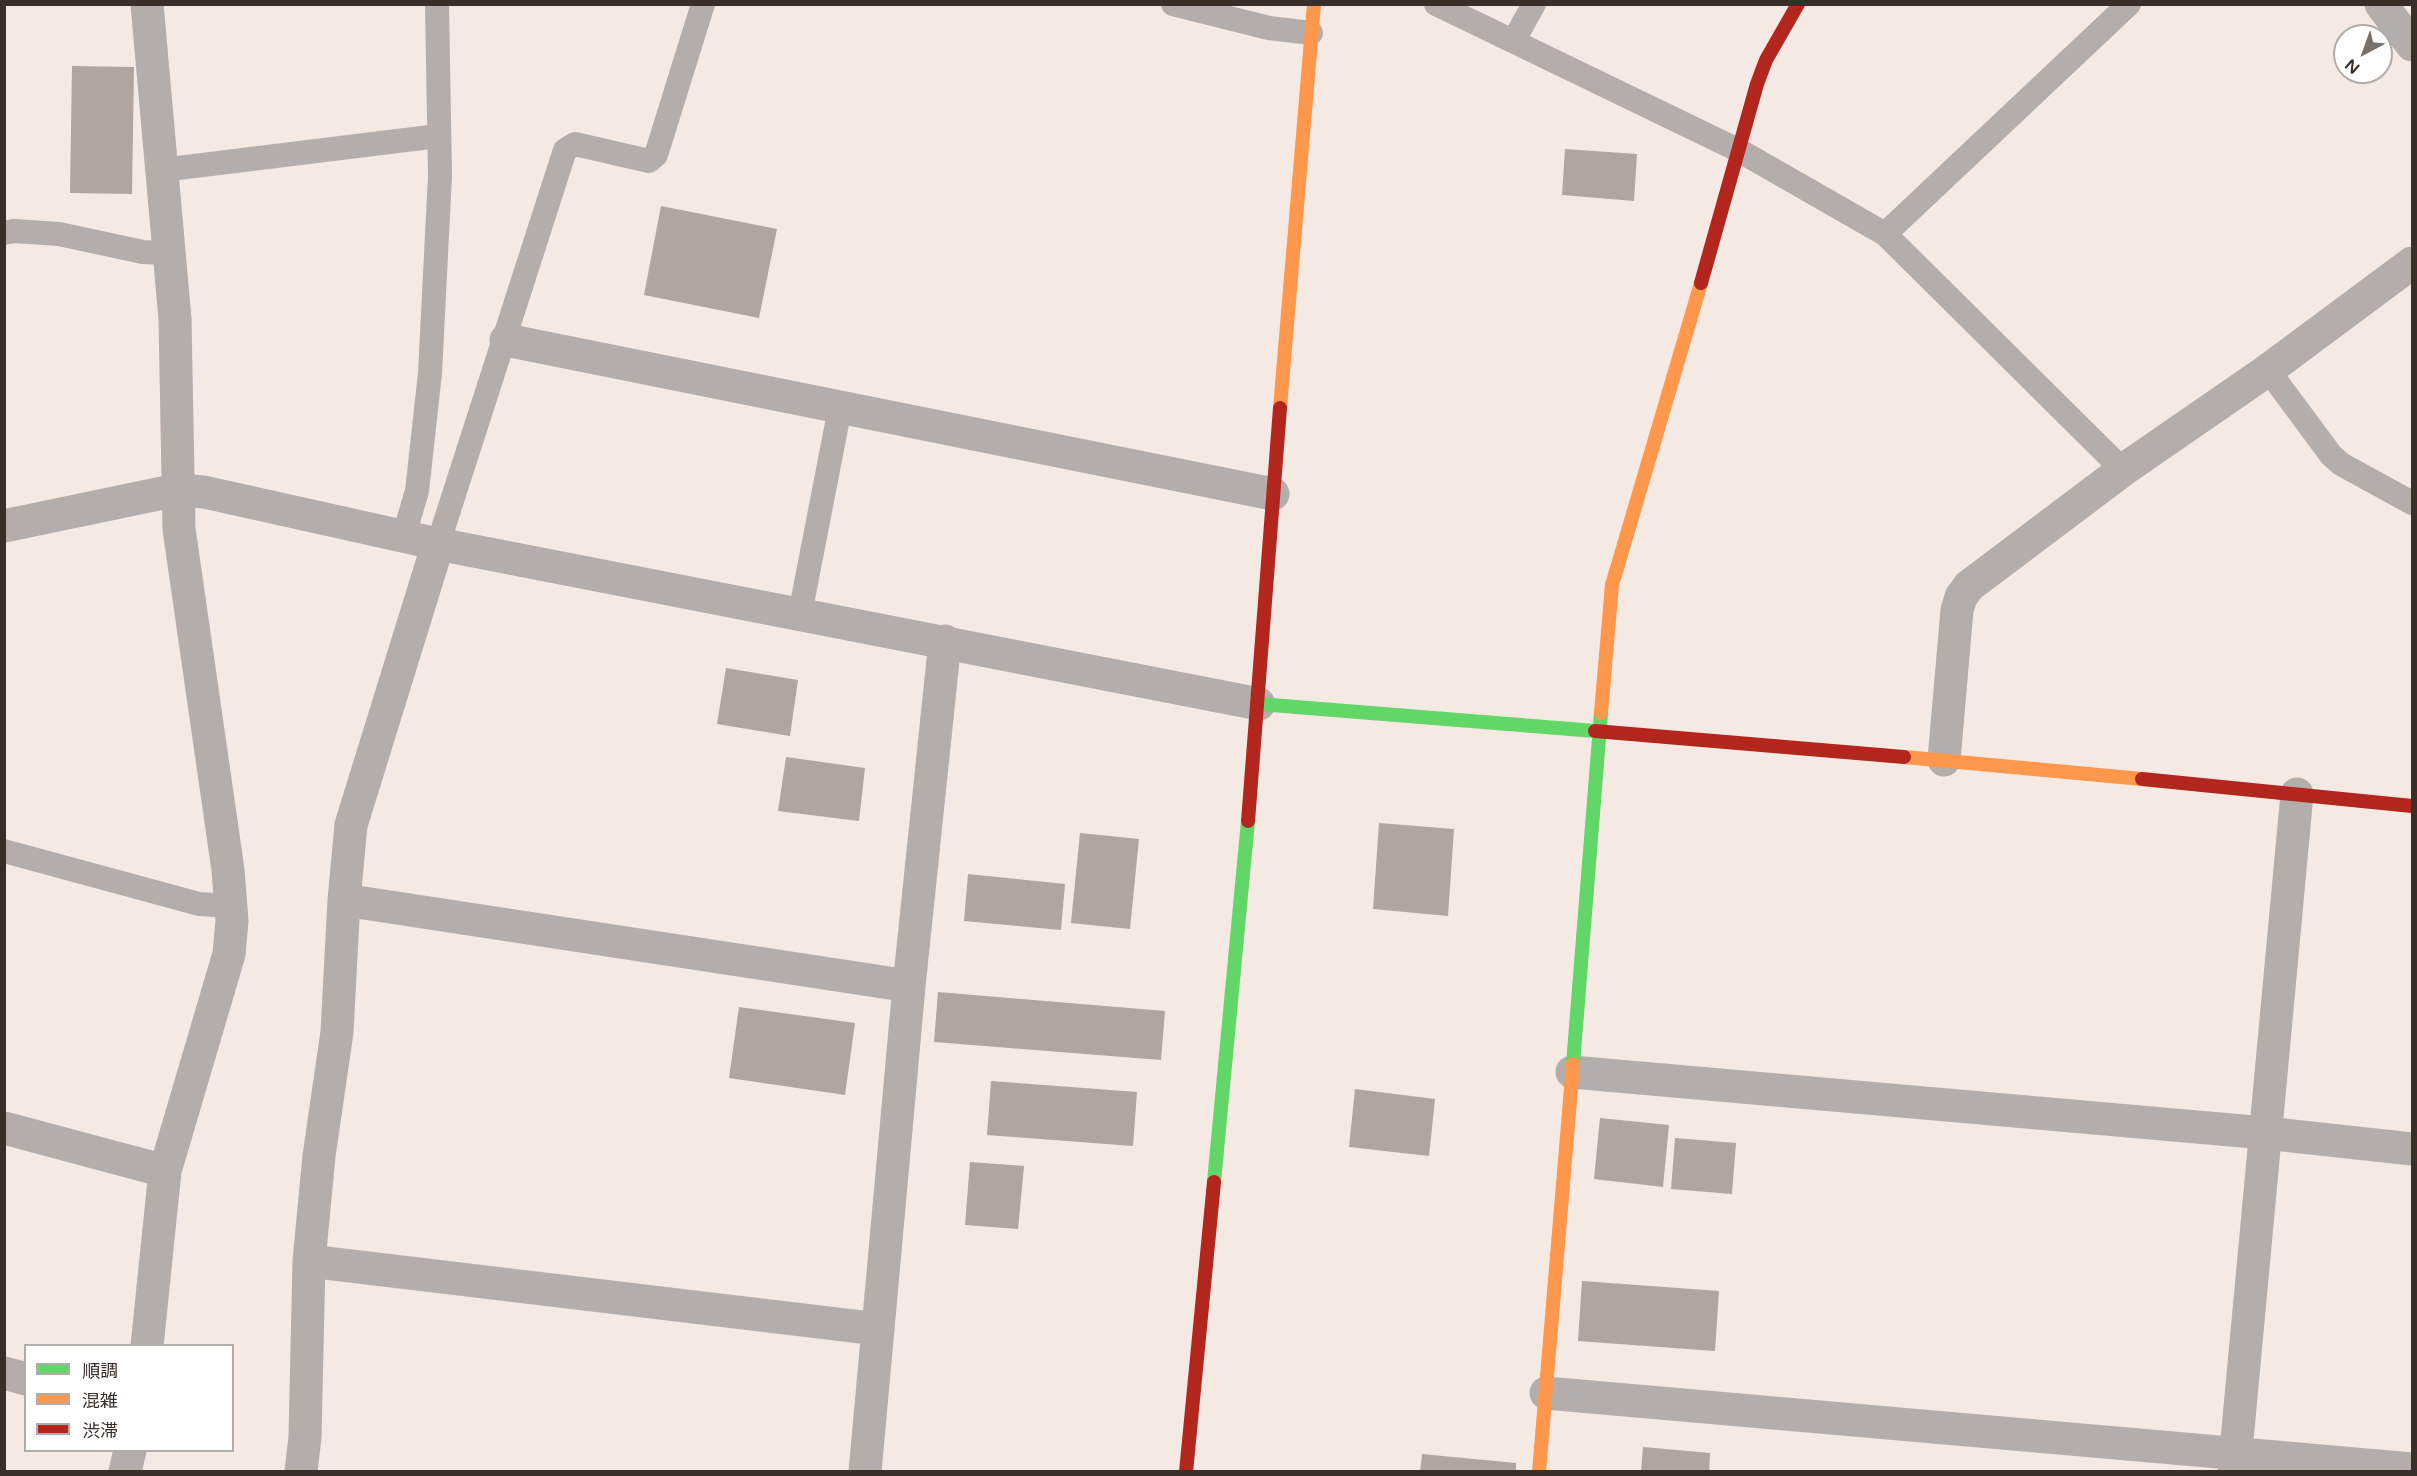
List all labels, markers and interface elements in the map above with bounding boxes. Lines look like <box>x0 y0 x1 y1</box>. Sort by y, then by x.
north arrow <box>2333 24 2393 84</box>
text: N <box>2341 54 2364 78</box>
legend <box>24 1344 234 1452</box>
text: 順調 <box>82 1360 118 1382</box>
text: 混雑 <box>82 1390 118 1412</box>
text: 渋滞 <box>82 1420 118 1442</box>

